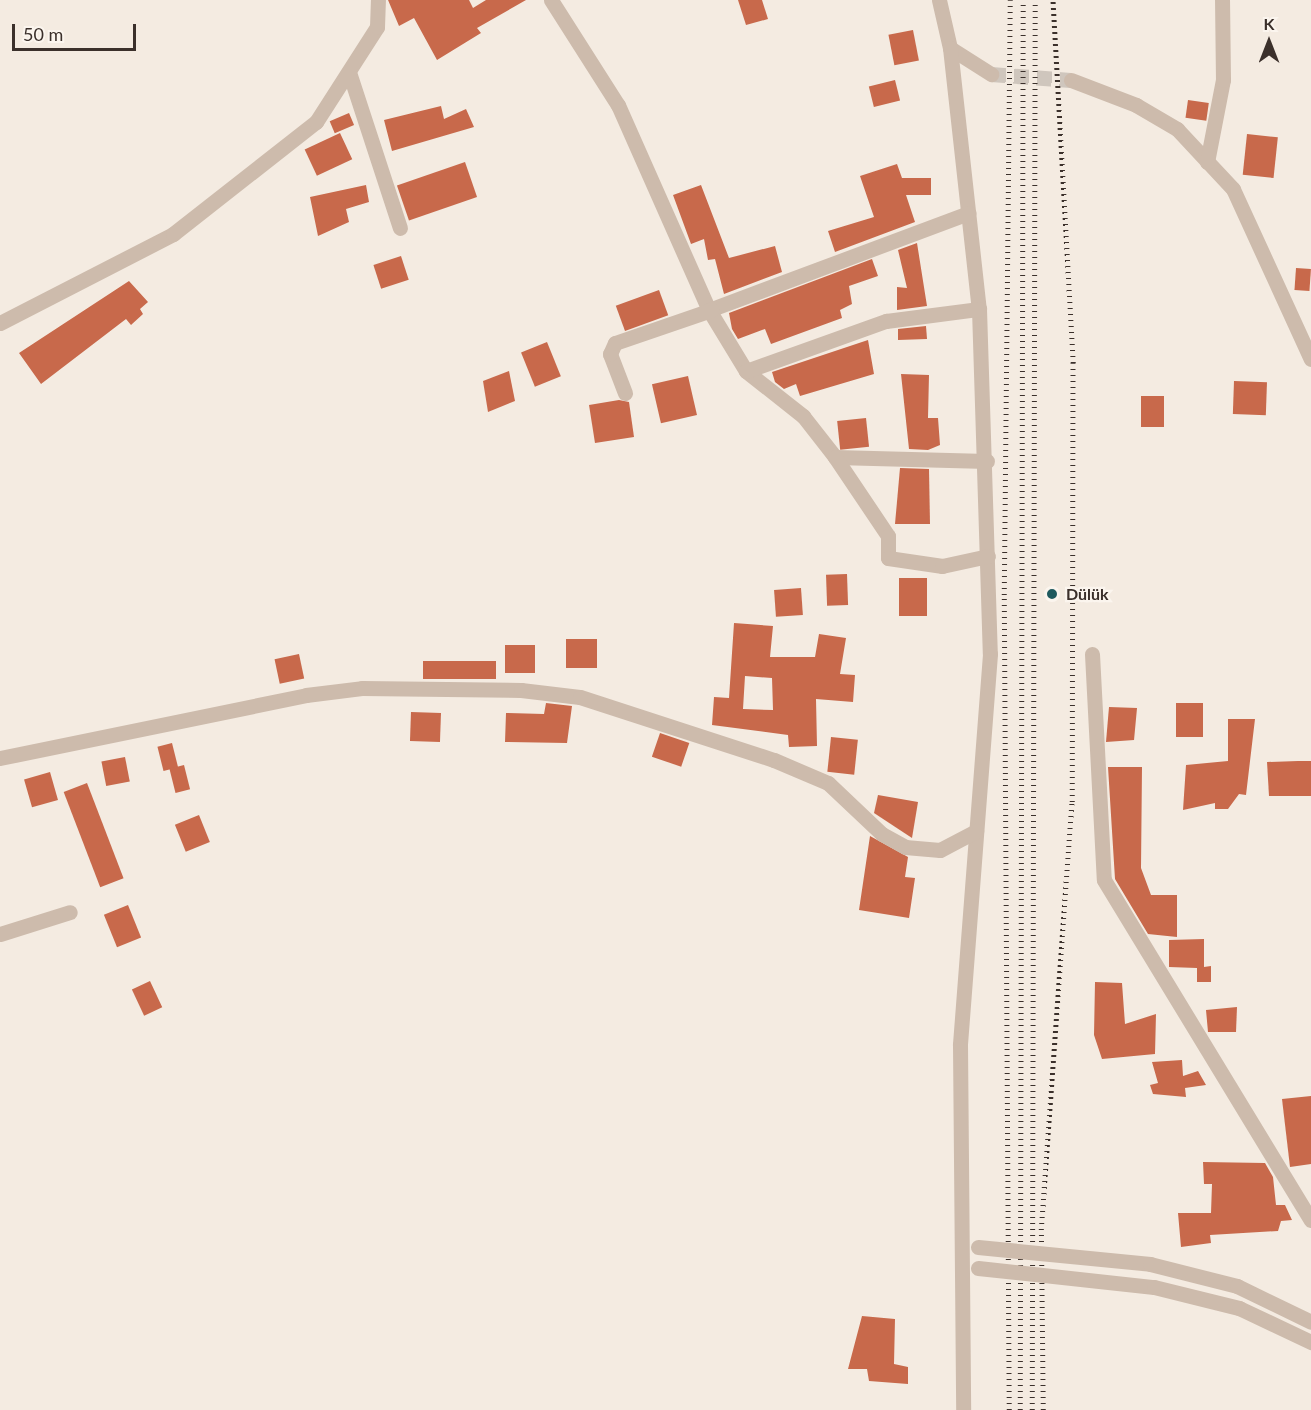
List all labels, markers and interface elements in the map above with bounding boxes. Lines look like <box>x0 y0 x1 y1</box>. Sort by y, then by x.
scale bar <box>15 12 140 50</box>
north arrow <box>1239 12 1299 72</box>
text: K <box>1264 14 1274 33</box>
text: 50 m <box>23 23 63 45</box>
place label: Dülük <box>1066 584 1109 604</box>
marker: Dülük <box>1043 585 1061 603</box>

